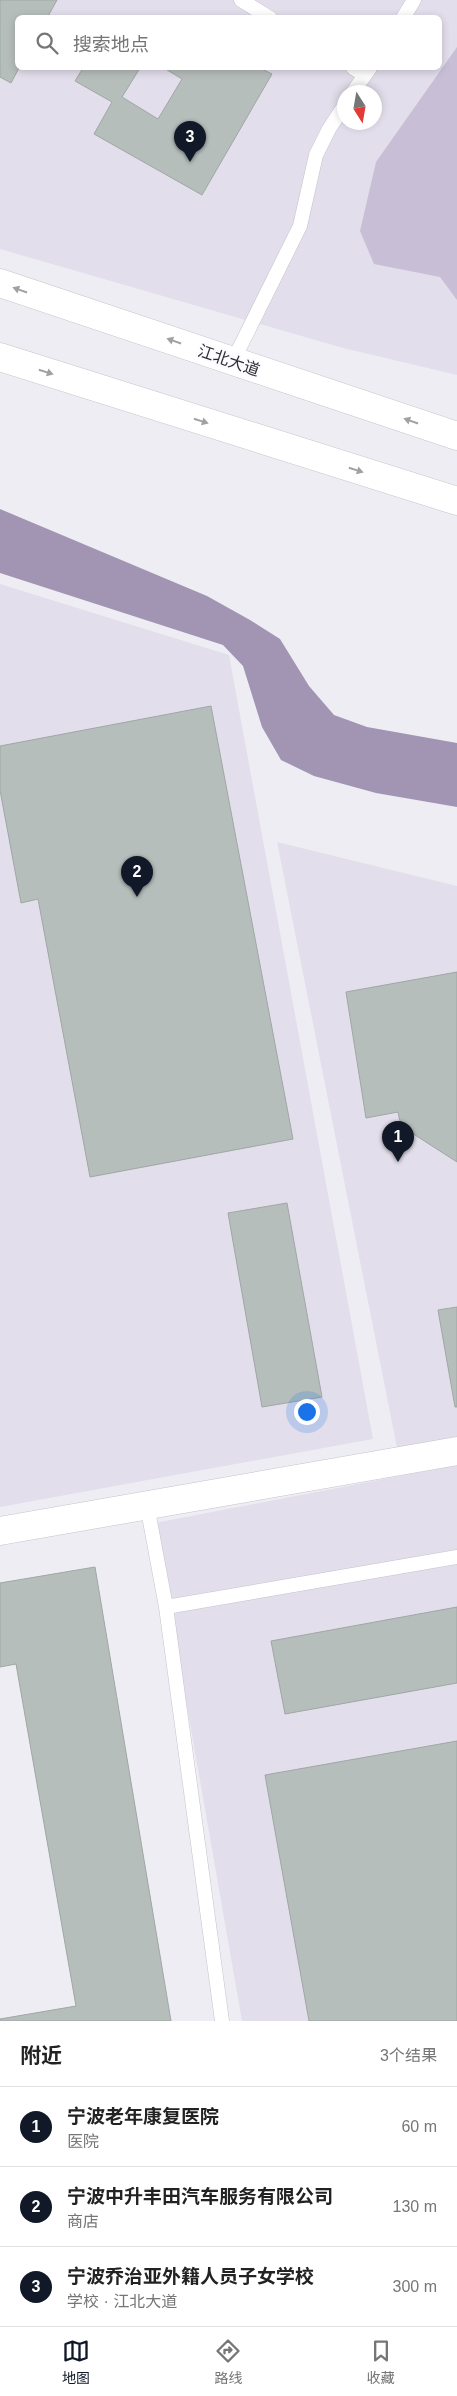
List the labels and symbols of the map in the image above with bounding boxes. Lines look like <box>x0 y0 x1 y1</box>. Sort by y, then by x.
north arrow <box>337 85 382 130</box>
pin: 3 <box>174 121 206 162</box>
one-way arrow <box>12 286 27 293</box>
one-way arrow <box>166 337 181 345</box>
street label: 江北大道 <box>196 342 262 379</box>
one-way arrow <box>39 368 54 376</box>
one-way arrow <box>194 417 209 425</box>
one-way arrow <box>403 417 418 424</box>
one-way arrow <box>349 466 364 474</box>
pin: 2 <box>121 856 153 897</box>
pin: 1 <box>382 1121 414 1162</box>
your location <box>294 1399 320 1425</box>

